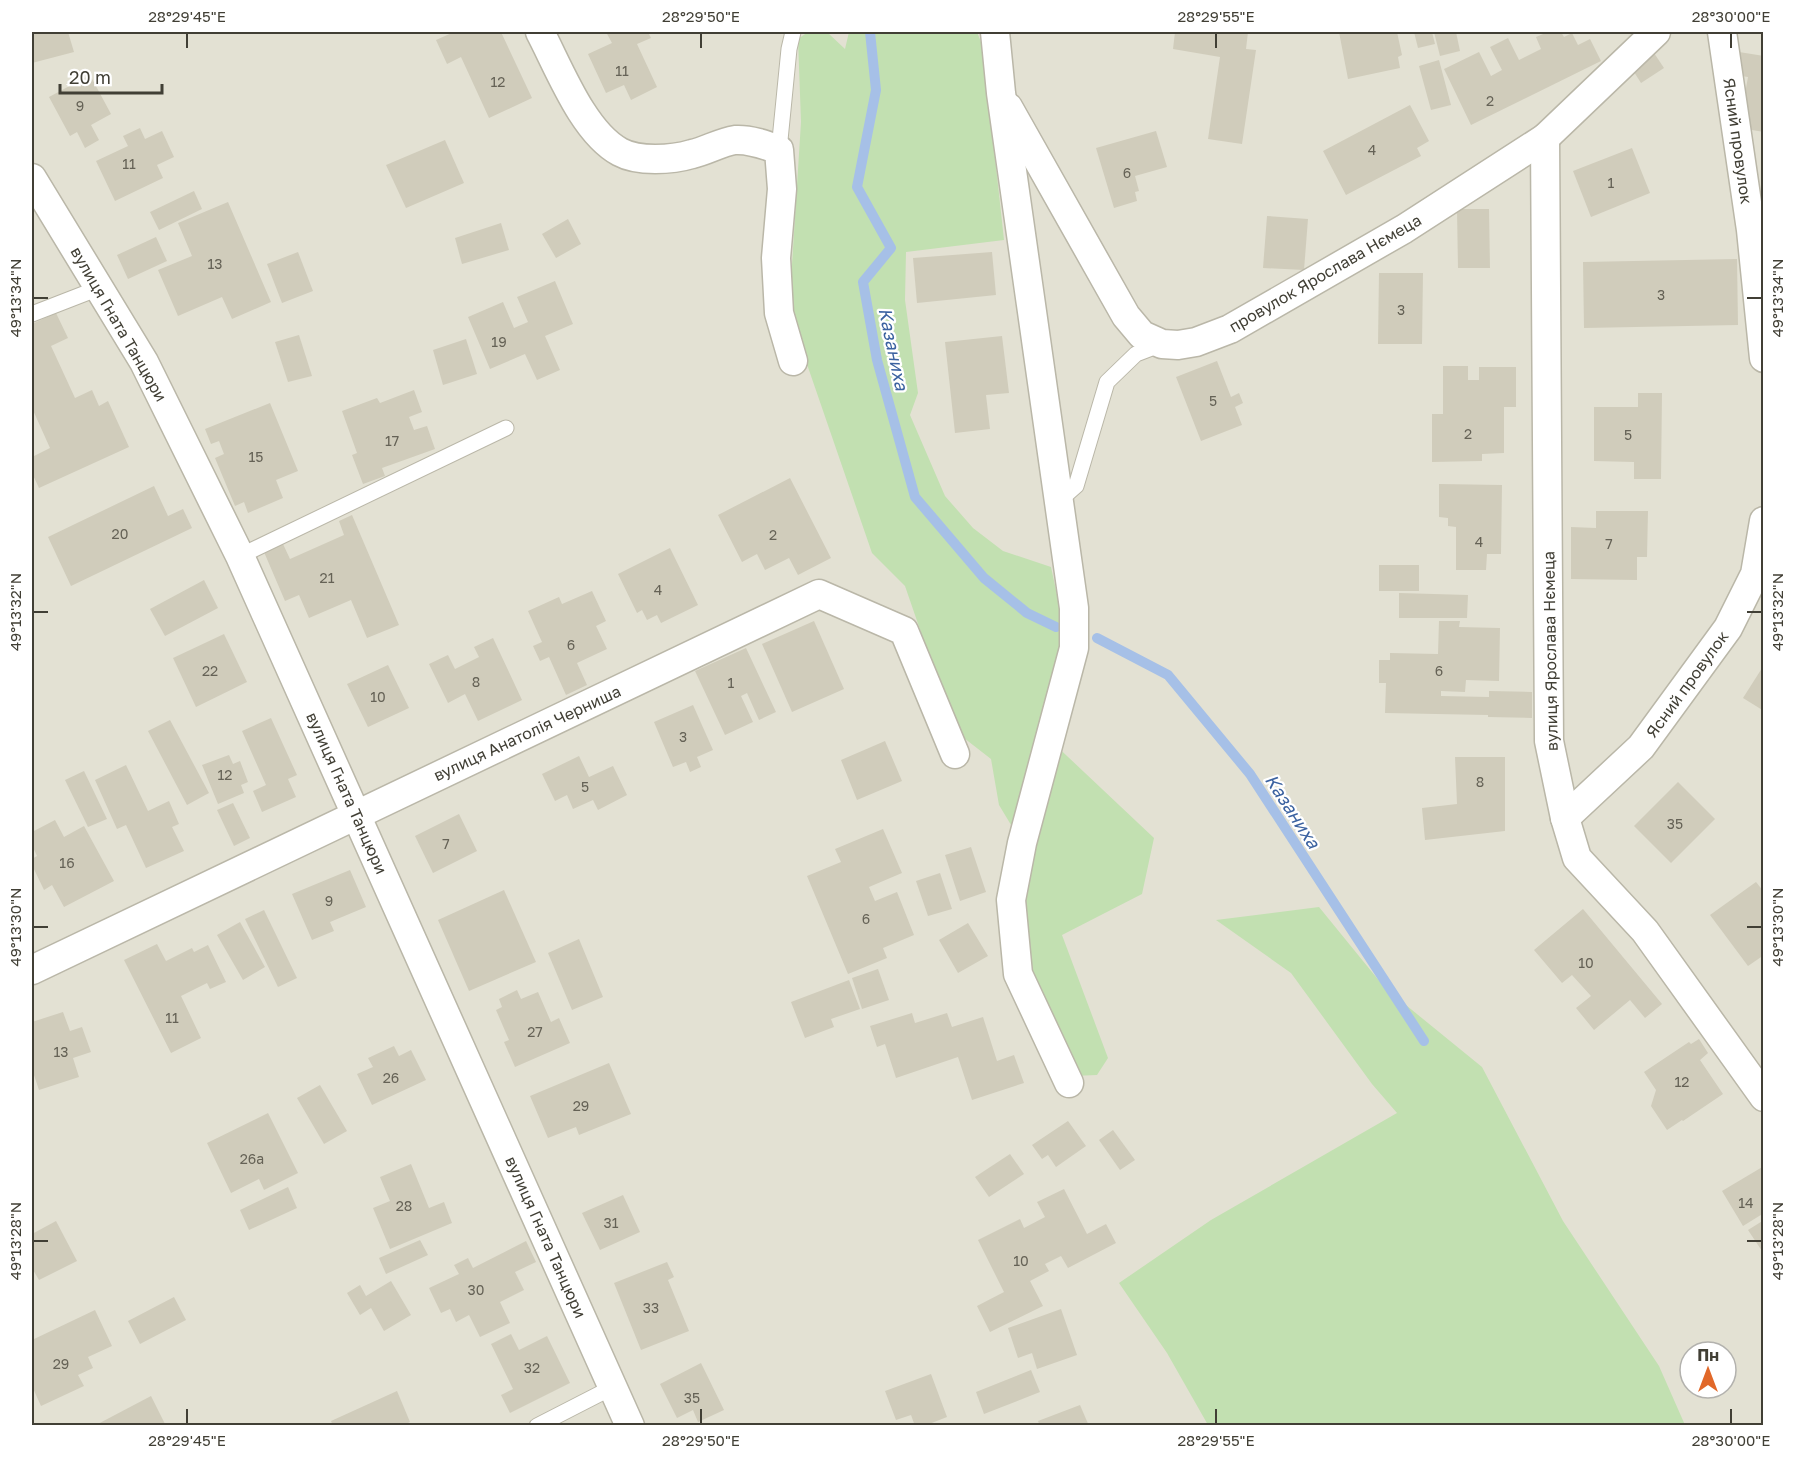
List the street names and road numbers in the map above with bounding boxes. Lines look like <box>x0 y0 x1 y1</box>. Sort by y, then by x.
street label: Ясний провулок <box>1719 76 1757 206</box>
street label: провулок Ярослава Нємеца <box>1225 210 1425 336</box>
street label: вулиця Гната Танцюри <box>67 243 171 405</box>
street label: вулиця Ярослава Нємеца <box>1538 551 1562 751</box>
street label: Ясний провулок <box>1641 627 1733 741</box>
street label: вулиця Анатолія Черниша <box>430 681 624 785</box>
street label: вулиця Гната Танцюри <box>302 709 392 877</box>
street label: вулиця Гната Танцюри <box>501 1153 591 1321</box>

